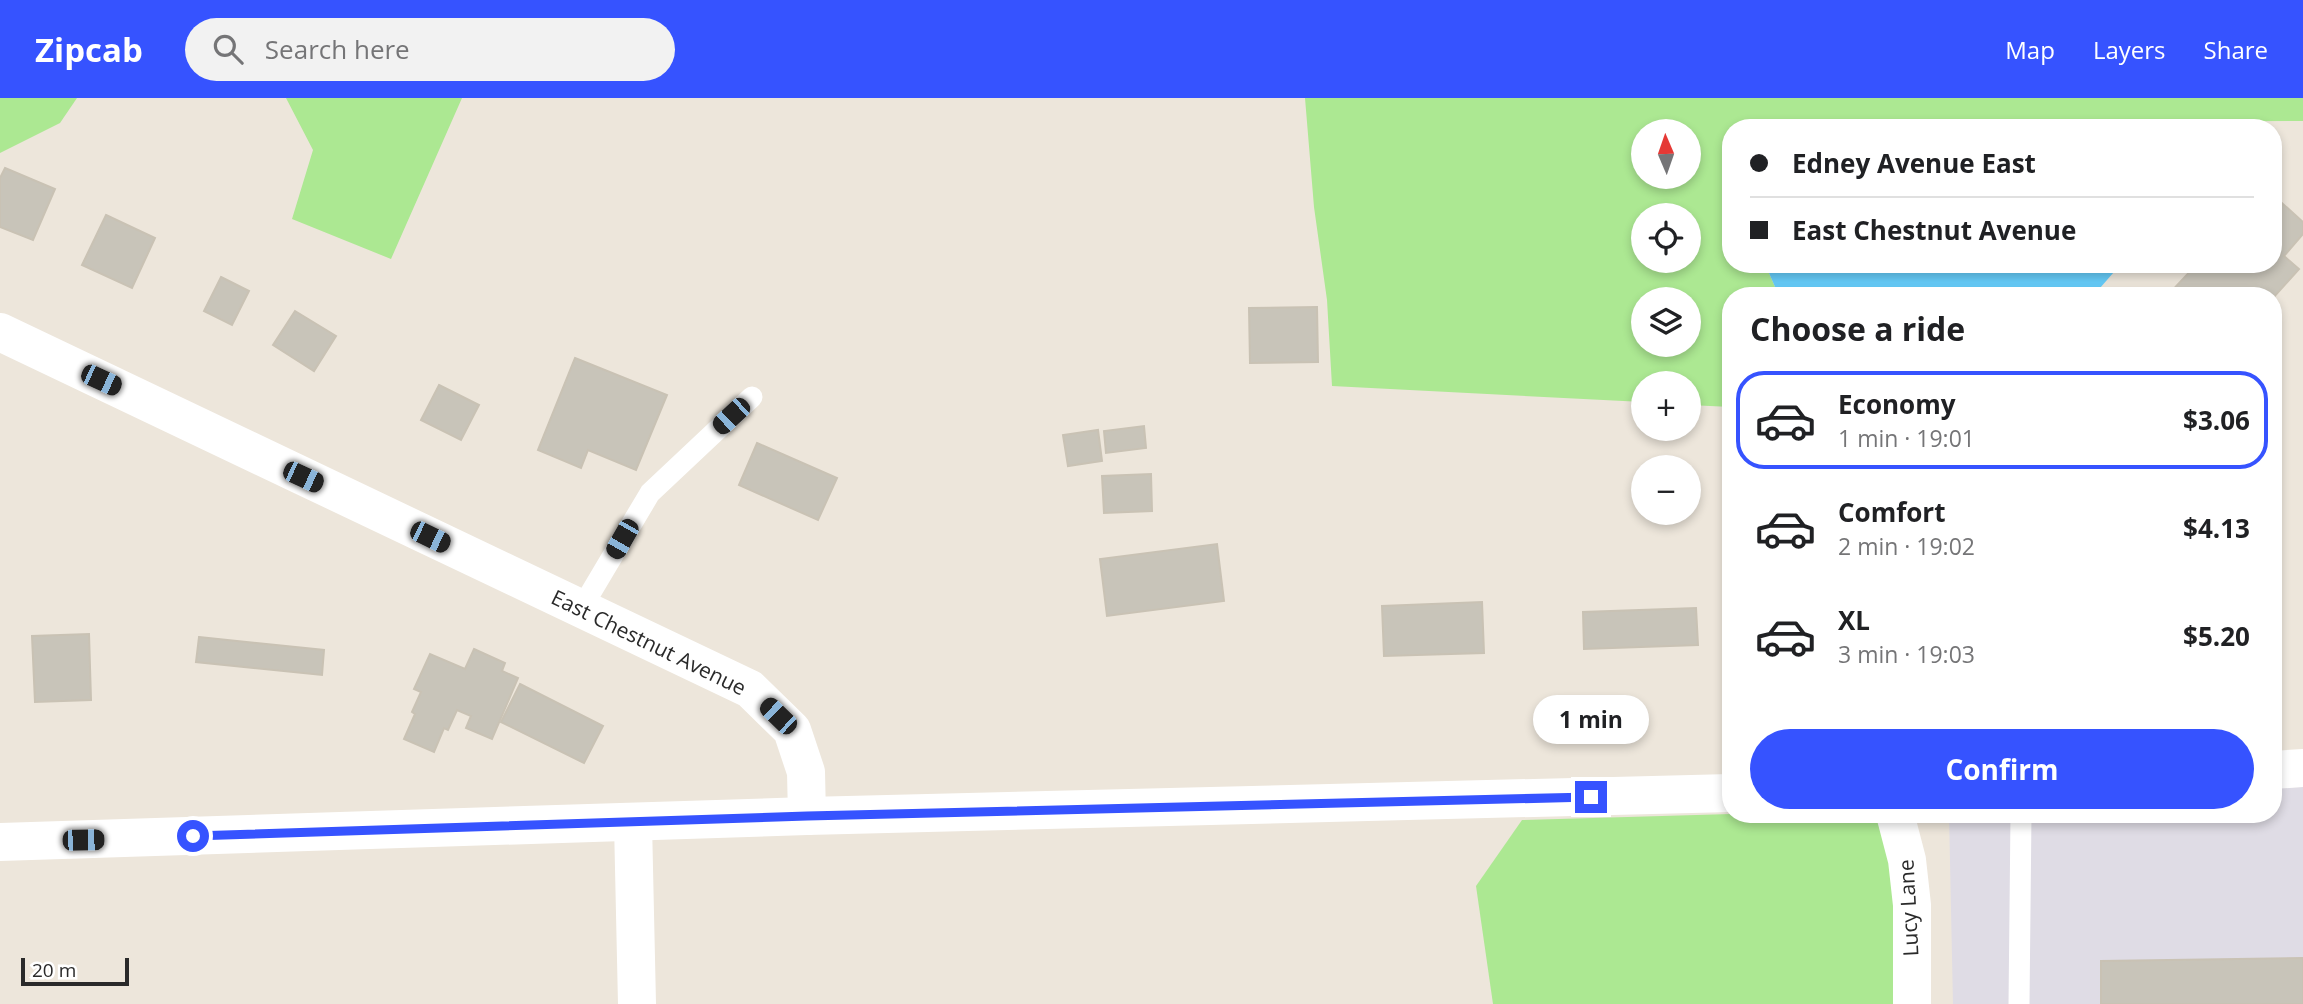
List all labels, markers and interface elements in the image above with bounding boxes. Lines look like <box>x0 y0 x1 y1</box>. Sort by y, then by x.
search box <box>185 18 675 81</box>
text: Zipcab <box>35 27 143 72</box>
icon: search <box>209 30 247 68</box>
text: Search here <box>265 31 410 67</box>
text: Map <box>2005 33 2055 66</box>
text: Layers <box>2093 33 2166 66</box>
text: Share <box>2204 33 2268 66</box>
north arrow <box>1631 119 1701 189</box>
map controls <box>1631 119 1701 525</box>
text: Edney Avenue East <box>1792 145 2036 181</box>
button: locate <box>1631 203 1701 273</box>
text: East Chestnut Avenue <box>1792 212 2076 248</box>
button: layers <box>1631 287 1701 357</box>
text: Choose a ride <box>1750 307 1965 350</box>
car <box>78 362 125 398</box>
button: + <box>1631 371 1701 441</box>
text: Economy <box>1838 386 1956 422</box>
icon: car <box>1754 389 1817 452</box>
car <box>709 394 754 438</box>
text: $3.06 <box>2183 402 2250 438</box>
text: 1 min · 19:01 <box>1838 422 1975 454</box>
button: − <box>1631 455 1701 525</box>
car <box>280 459 327 495</box>
text: Comfort <box>1838 494 1945 530</box>
icon: car <box>1754 497 1817 560</box>
text: $4.13 <box>2183 510 2250 546</box>
car <box>603 516 642 562</box>
car <box>407 518 454 556</box>
text: 2 min · 19:02 <box>1838 530 1975 562</box>
street label: East Chestnut Avenue <box>547 583 751 701</box>
text: XL <box>1838 602 1870 638</box>
icon: car <box>1754 605 1817 668</box>
text: $5.20 <box>2183 618 2250 654</box>
text: 3 min · 19:03 <box>1838 638 1975 670</box>
car <box>756 694 801 738</box>
callout: 1 min <box>1533 696 1649 744</box>
text: 1 min <box>1559 703 1623 735</box>
button: Confirm <box>1750 729 2254 809</box>
route end <box>1575 781 1607 813</box>
route start <box>177 820 209 852</box>
car <box>62 829 105 851</box>
street label: Lucy Lane <box>1891 859 1925 957</box>
scale bar <box>21 955 130 987</box>
text: 20 m <box>32 957 76 983</box>

